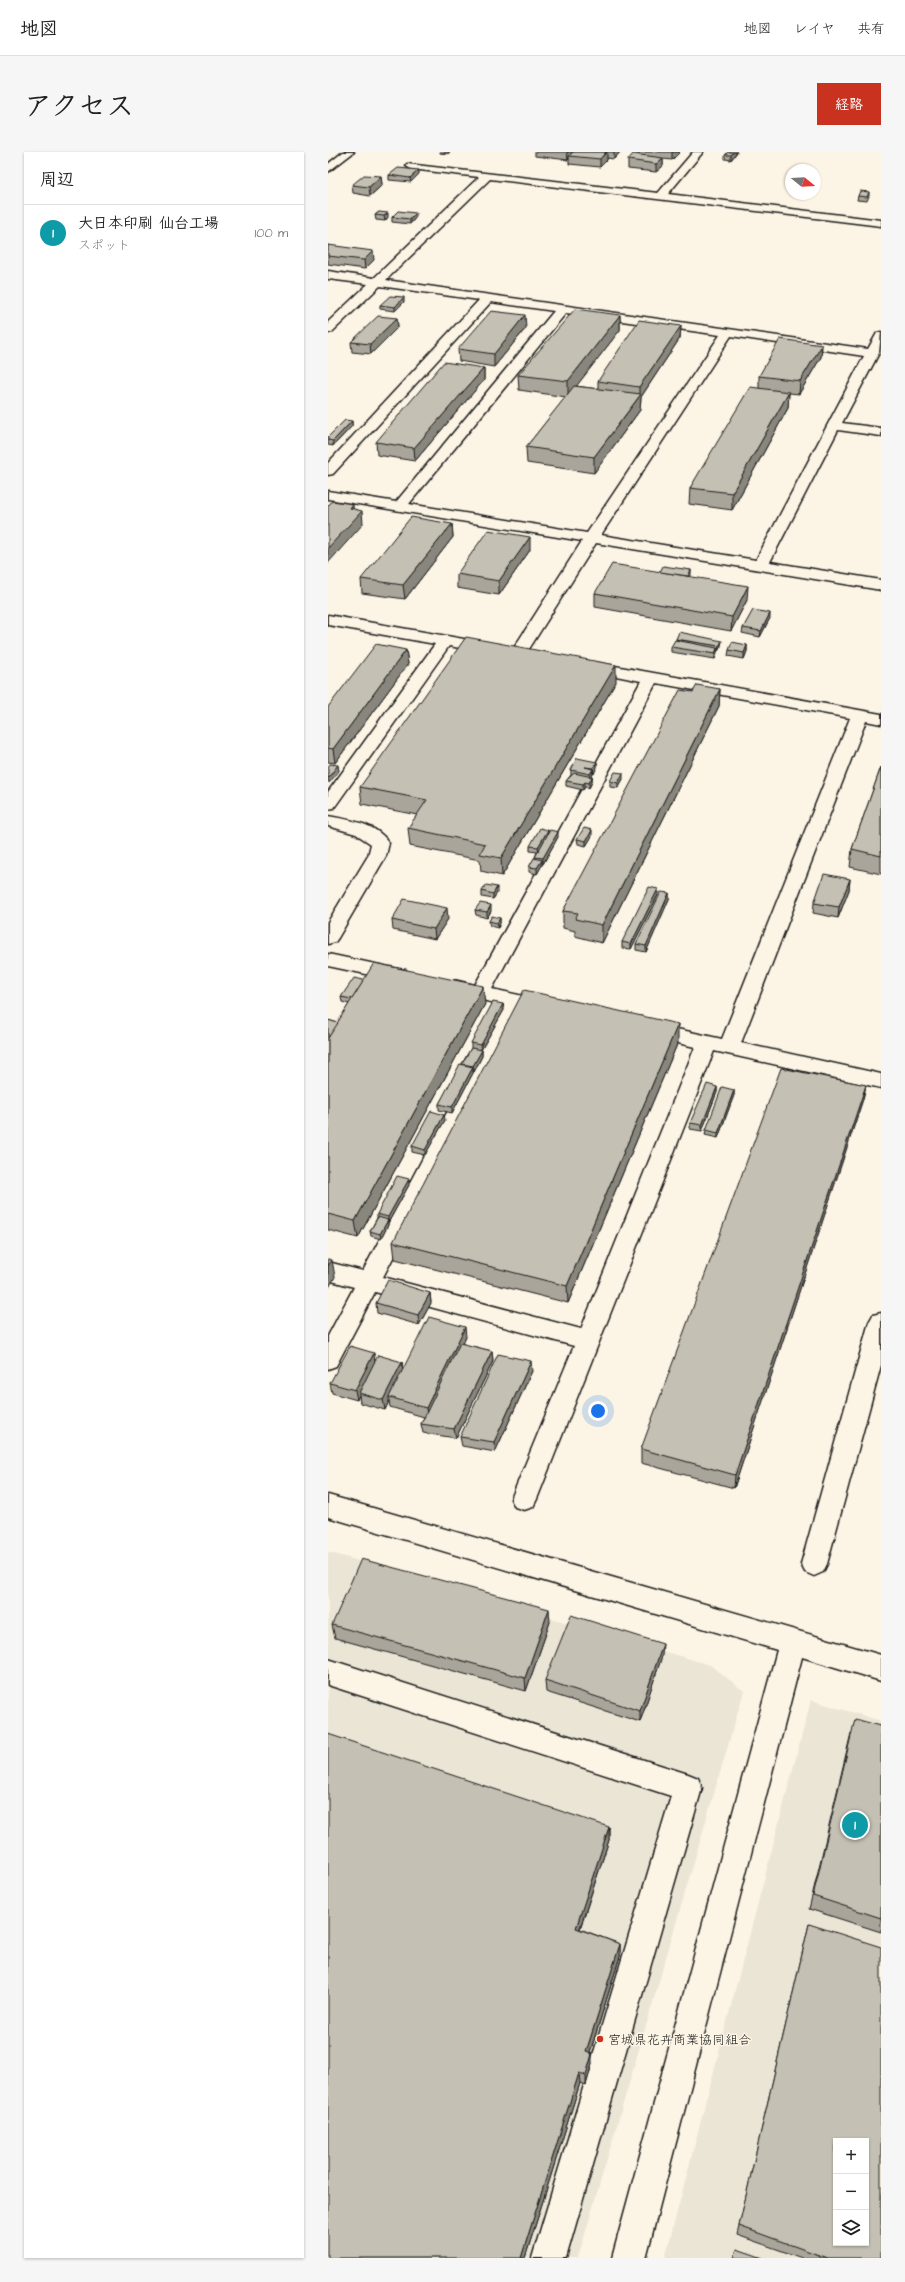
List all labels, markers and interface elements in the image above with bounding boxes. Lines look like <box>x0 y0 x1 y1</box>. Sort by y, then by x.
text: 地図 <box>20 16 58 43</box>
text: 地図 <box>744 19 772 39</box>
text: レイヤ <box>794 19 835 39</box>
text: 共有 <box>857 19 885 39</box>
button: 経路 <box>817 83 881 125</box>
text: アクセス <box>24 87 134 126</box>
north arrow <box>785 164 821 200</box>
text: 周辺 <box>40 168 74 192</box>
text: 大日本印刷 仙台工場 <box>78 213 219 234</box>
text: 1 <box>52 224 54 242</box>
text: 100 m <box>255 224 288 242</box>
text: スポット <box>78 236 130 254</box>
your location <box>588 1401 608 1421</box>
pin: 1 <box>842 1810 868 1840</box>
place label: 宮城県花卉商業協同組合 <box>608 2031 751 2049</box>
marker: 宮城県花卉商業協同組合 <box>595 2034 605 2044</box>
map controls <box>833 2138 869 2246</box>
button: + <box>833 2138 869 2174</box>
button: − <box>833 2174 869 2210</box>
button: layers <box>833 2210 869 2246</box>

